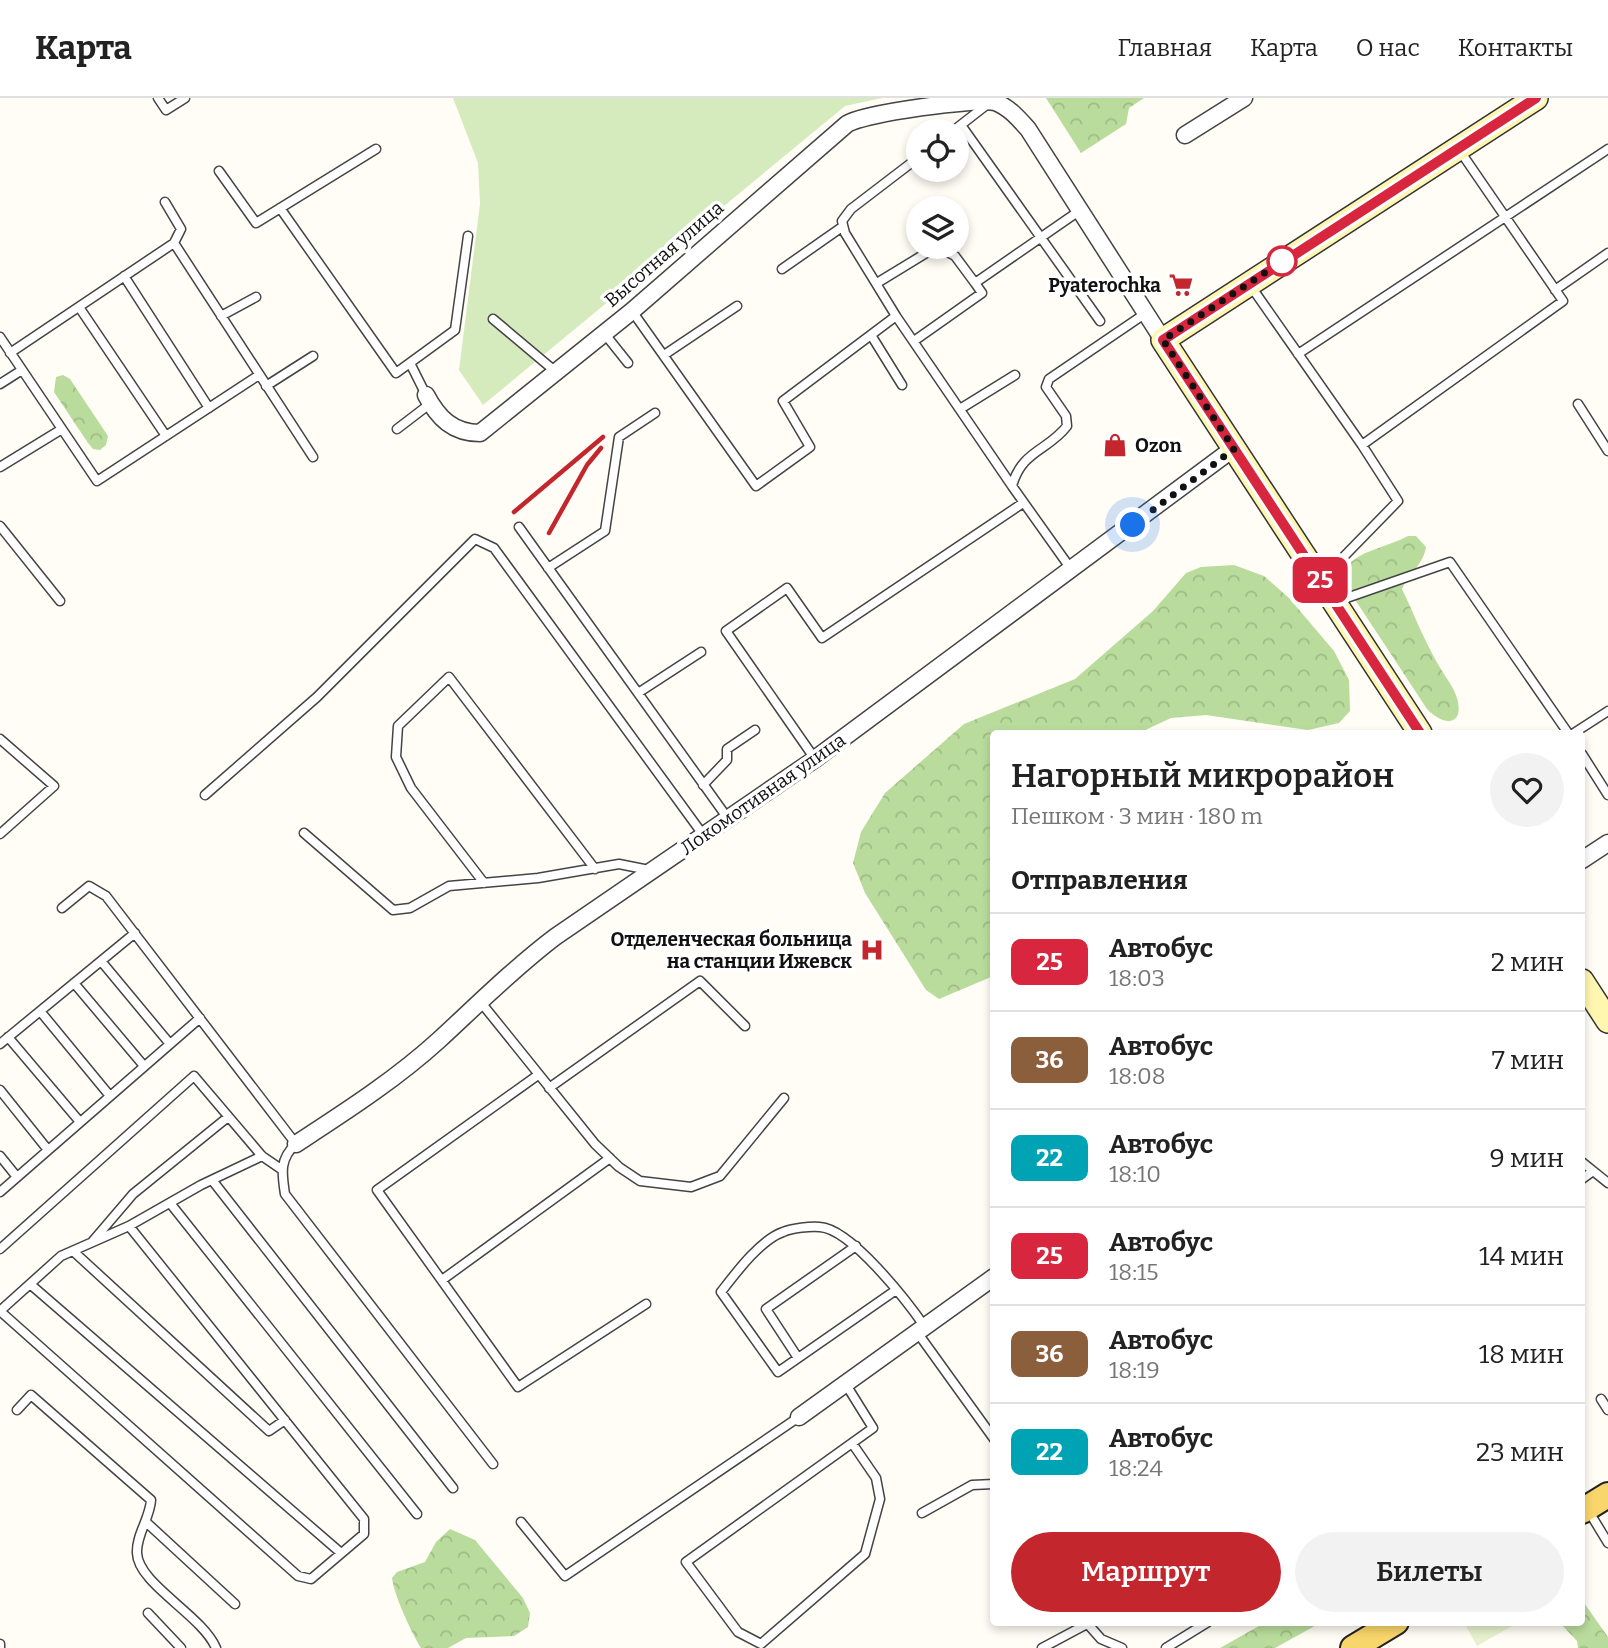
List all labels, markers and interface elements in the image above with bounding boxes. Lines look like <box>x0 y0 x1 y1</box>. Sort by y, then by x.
text: Карта <box>35 28 132 68</box>
text: Главная <box>1117 34 1212 62</box>
text: Карта <box>1250 34 1318 62</box>
text: О нас <box>1356 34 1420 62</box>
text: Контакты <box>1458 34 1573 62</box>
map controls <box>906 119 969 259</box>
button: locate <box>906 119 969 182</box>
street label: Высотная улица <box>600 196 728 312</box>
button: layers <box>906 196 969 259</box>
unlabelled marker <box>1267 246 1297 276</box>
supermarket icon: Pyaterochka <box>1167 271 1195 299</box>
place label: Pyaterochka <box>1048 274 1161 297</box>
shop icon: Ozon <box>1101 431 1129 459</box>
place label: Ozon <box>1135 434 1182 457</box>
your location <box>1115 507 1150 542</box>
line badge: 25 <box>1288 557 1352 603</box>
text: 25 <box>1307 566 1333 594</box>
street label: Локомотивная улица <box>676 728 850 860</box>
button: heart <box>1490 753 1564 827</box>
text: Нагорный микрорайон <box>1011 756 1394 796</box>
text: Пешком · 3 мин · 180 m <box>1011 802 1263 830</box>
text: Отправления <box>1011 865 1188 896</box>
place label: Отделенческая больница на станции Ижевск <box>611 928 852 973</box>
text: Автобус <box>1109 933 1213 964</box>
hospital icon: Отделенческая больница на станции Ижевск <box>858 936 886 964</box>
text: 2 мин <box>1491 947 1564 978</box>
text: 25 <box>1036 948 1063 976</box>
text: 18:03 <box>1109 964 1165 992</box>
text: Автобус <box>1109 1031 1213 1062</box>
text: 7 мин <box>1492 1045 1564 1076</box>
text: 36 <box>1035 1046 1064 1074</box>
text: 18:08 <box>1109 1062 1166 1090</box>
text: Автобус <box>1109 1129 1213 1160</box>
text: 9 мин <box>1490 1143 1564 1174</box>
text: 22 <box>1036 1144 1063 1172</box>
text: 18:10 <box>1109 1160 1161 1188</box>
text: Автобус <box>1109 1227 1213 1258</box>
text: 14 мин <box>1479 1241 1564 1272</box>
text: 25 <box>1036 1242 1063 1270</box>
text: 18:15 <box>1109 1258 1159 1286</box>
text: Автобус <box>1109 1325 1213 1356</box>
text: 18 мин <box>1479 1339 1564 1370</box>
text: 36 <box>1035 1340 1064 1368</box>
text: 18:19 <box>1109 1356 1160 1384</box>
text: Автобус <box>1109 1423 1213 1454</box>
text: 23 мин <box>1476 1437 1564 1468</box>
text: 22 <box>1036 1438 1063 1466</box>
text: 18:24 <box>1109 1454 1163 1482</box>
button: Маршрут <box>1011 1532 1281 1612</box>
button: Билеты <box>1295 1532 1564 1612</box>

